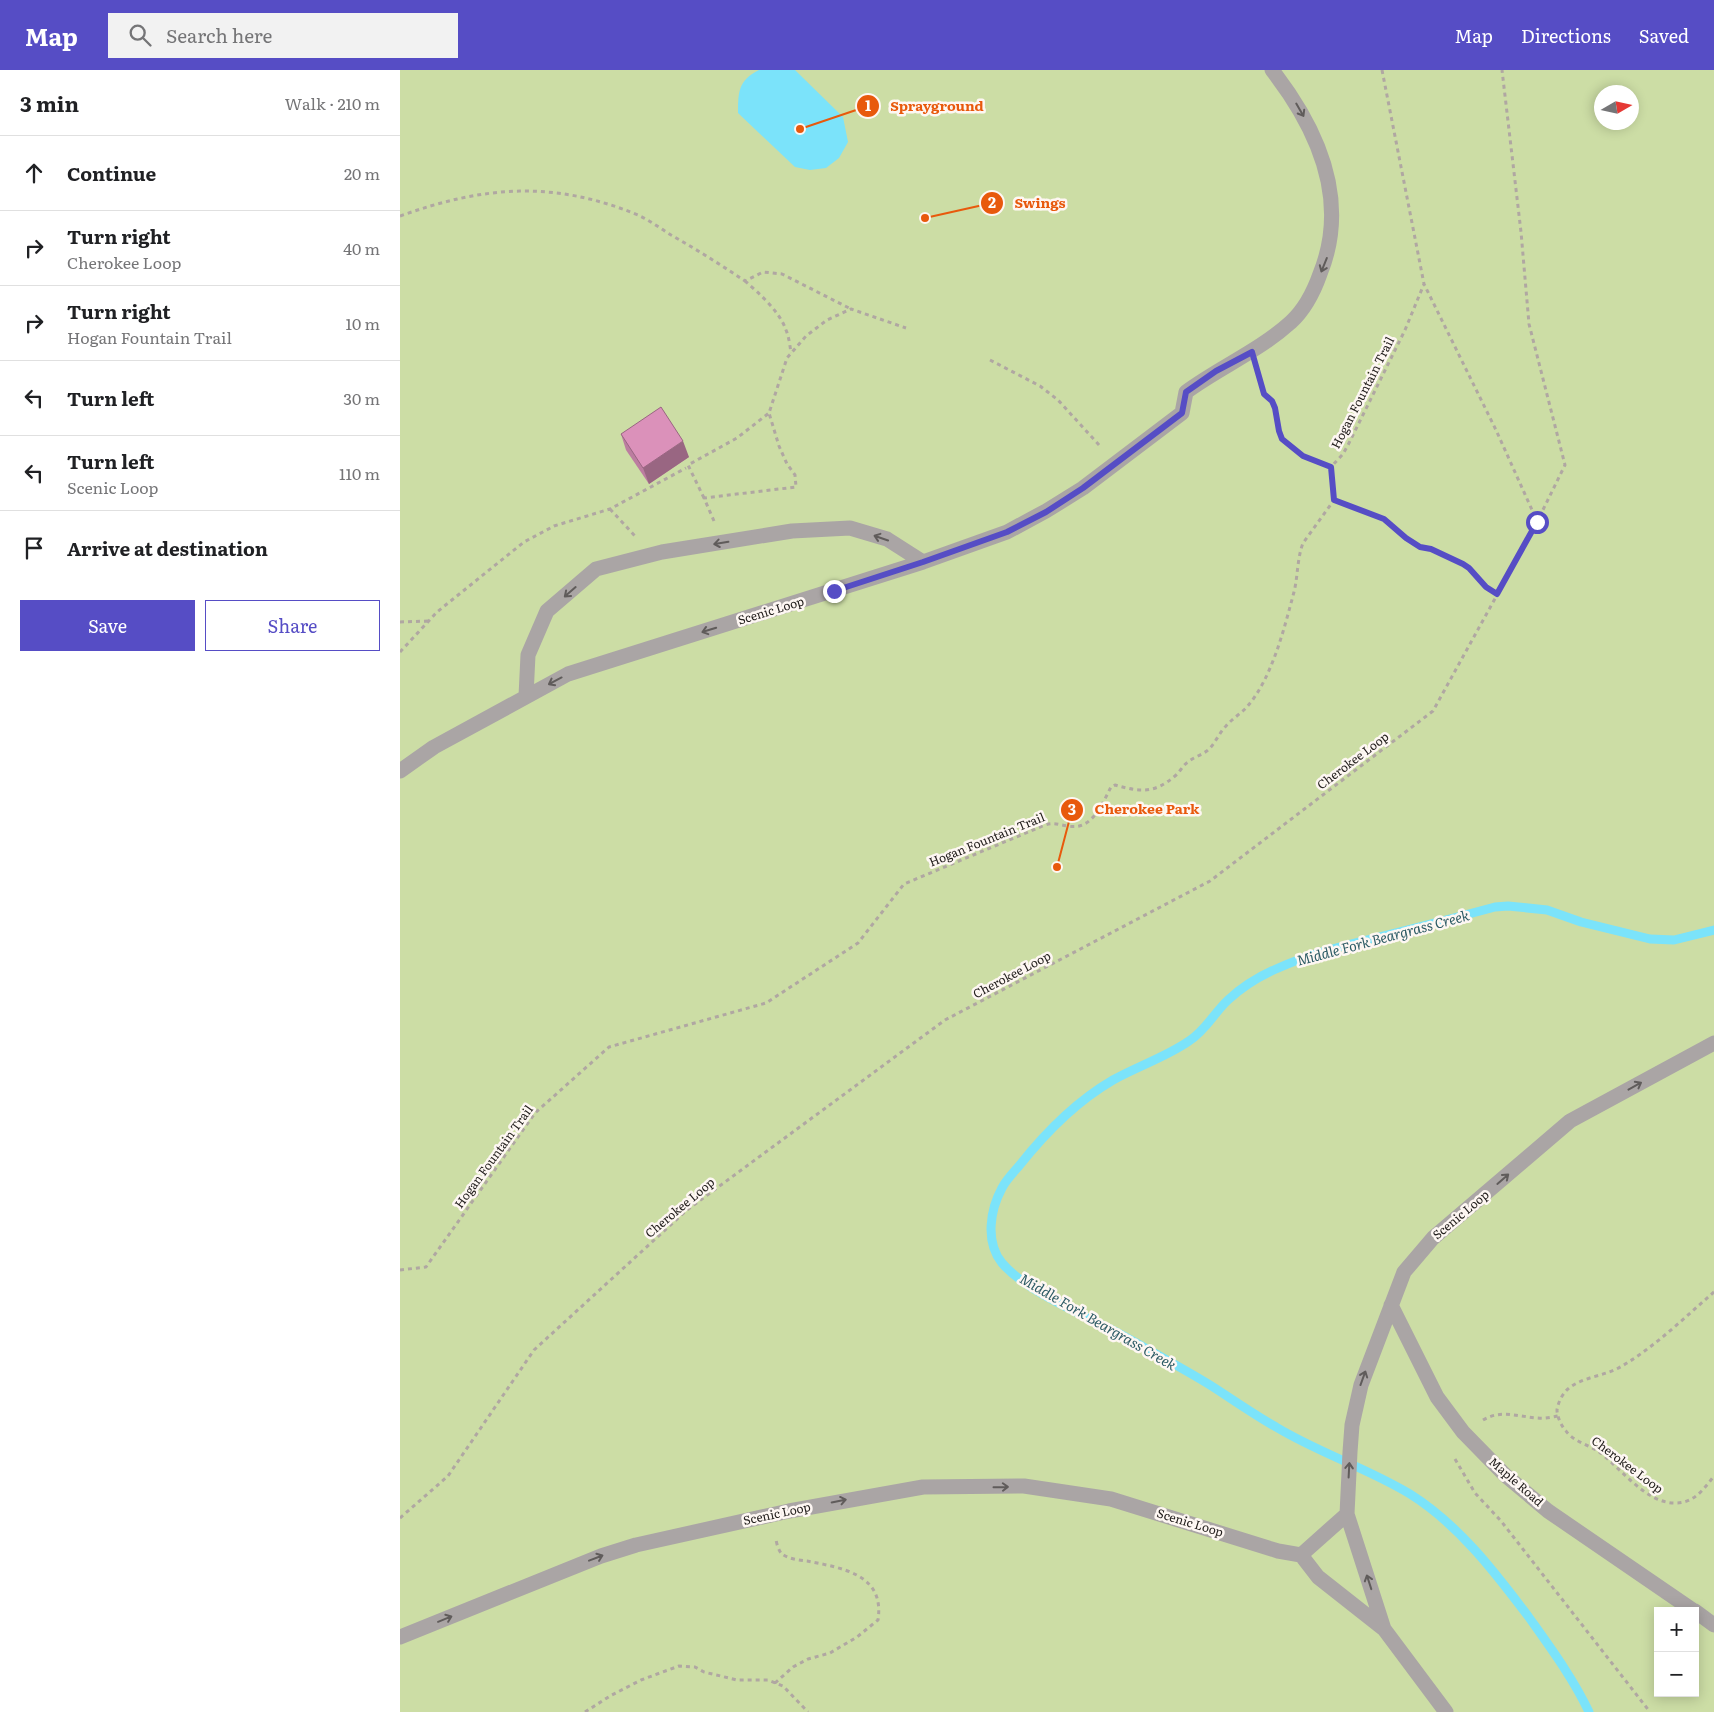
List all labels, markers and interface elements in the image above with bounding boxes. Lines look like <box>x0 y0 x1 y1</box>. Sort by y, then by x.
search box <box>108 13 458 58</box>
text: Map <box>25 18 78 53</box>
icon: search <box>126 21 154 49</box>
text: Search here <box>166 21 272 49</box>
text: Map <box>1455 22 1493 49</box>
text: Directions <box>1521 22 1611 49</box>
text: Saved <box>1639 22 1689 49</box>
north arrow <box>1594 85 1639 130</box>
text: 3 min <box>20 87 79 118</box>
text: Walk · 210 m <box>285 91 380 115</box>
callout: Sprayground <box>856 91 994 120</box>
text: 1 <box>865 93 871 116</box>
text: Sprayground <box>890 95 984 115</box>
one-way arrow <box>1295 102 1305 117</box>
icon: ahead <box>20 159 48 187</box>
text: Continue <box>67 159 156 187</box>
text: 20 m <box>344 161 380 185</box>
callout: Swings <box>980 189 1076 218</box>
text: 2 <box>988 190 996 213</box>
text: Swings <box>1014 192 1066 212</box>
text: Turn right <box>67 222 171 250</box>
icon: right <box>20 234 48 262</box>
text: 40 m <box>343 236 380 260</box>
text: Cherokee Loop <box>67 250 181 274</box>
one-way arrow <box>1319 257 1328 272</box>
text: Turn right <box>67 297 171 325</box>
icon: right <box>20 309 48 337</box>
text: 10 m <box>346 311 380 335</box>
text: Hogan Fountain Trail <box>67 325 232 349</box>
street label: Hogan Fountain Trail <box>1326 333 1398 452</box>
icon: left <box>20 384 48 412</box>
text: Turn left <box>67 384 154 412</box>
text: 30 m <box>343 386 380 410</box>
text: Turn left <box>67 447 154 475</box>
icon: left <box>20 459 48 487</box>
text: 110 m <box>339 461 380 485</box>
text: Scenic Loop <box>67 475 158 499</box>
route start <box>1526 511 1549 534</box>
one-way arrow <box>873 533 889 542</box>
icon: arrive <box>20 534 48 562</box>
text: Arrive at destination <box>67 534 268 562</box>
one-way arrow <box>713 539 729 549</box>
route end <box>823 580 846 603</box>
one-way arrow <box>563 586 576 597</box>
street label: Scenic Loop <box>735 591 806 629</box>
button: Save <box>20 600 195 651</box>
button: Share <box>205 600 380 651</box>
one-way arrow <box>701 626 717 636</box>
one-way arrow <box>548 677 563 686</box>
street label: Cherokee Loop <box>1313 727 1392 793</box>
callout: Cherokee Park <box>1060 795 1210 824</box>
text: 3 <box>1068 797 1076 820</box>
text: Cherokee Park <box>1095 798 1200 818</box>
street label: Hogan Fountain Trail <box>926 808 1047 871</box>
water label: Middle Fork Beargrass Creek <box>1294 904 1472 970</box>
street label: Cherokee Loop <box>969 946 1054 1002</box>
one-way arrow <box>1627 1080 1642 1090</box>
street label: Hogan Fountain Trail <box>450 1101 537 1212</box>
street label: Cherokee Loop <box>641 1173 718 1242</box>
one-way arrow <box>1497 1173 1510 1185</box>
street label: Scenic Loop <box>1428 1185 1492 1243</box>
water label: Middle Fork Beargrass Creek <box>1016 1268 1181 1374</box>
one-way arrow <box>1359 1371 1368 1386</box>
street label: Cherokee Loop <box>1588 1431 1667 1497</box>
street label: Maple Road <box>1485 1452 1548 1510</box>
one-way arrow <box>1344 1462 1353 1478</box>
one-way arrow <box>992 1482 1008 1491</box>
one-way arrow <box>831 1496 847 1506</box>
street label: Scenic Loop <box>741 1497 812 1529</box>
street label: Scenic Loop <box>1155 1503 1226 1541</box>
one-way arrow <box>588 1553 603 1562</box>
one-way arrow <box>1364 1574 1374 1590</box>
map controls <box>1654 1607 1699 1697</box>
button: + <box>1654 1607 1699 1652</box>
one-way arrow <box>437 1614 452 1623</box>
button: − <box>1654 1652 1699 1697</box>

